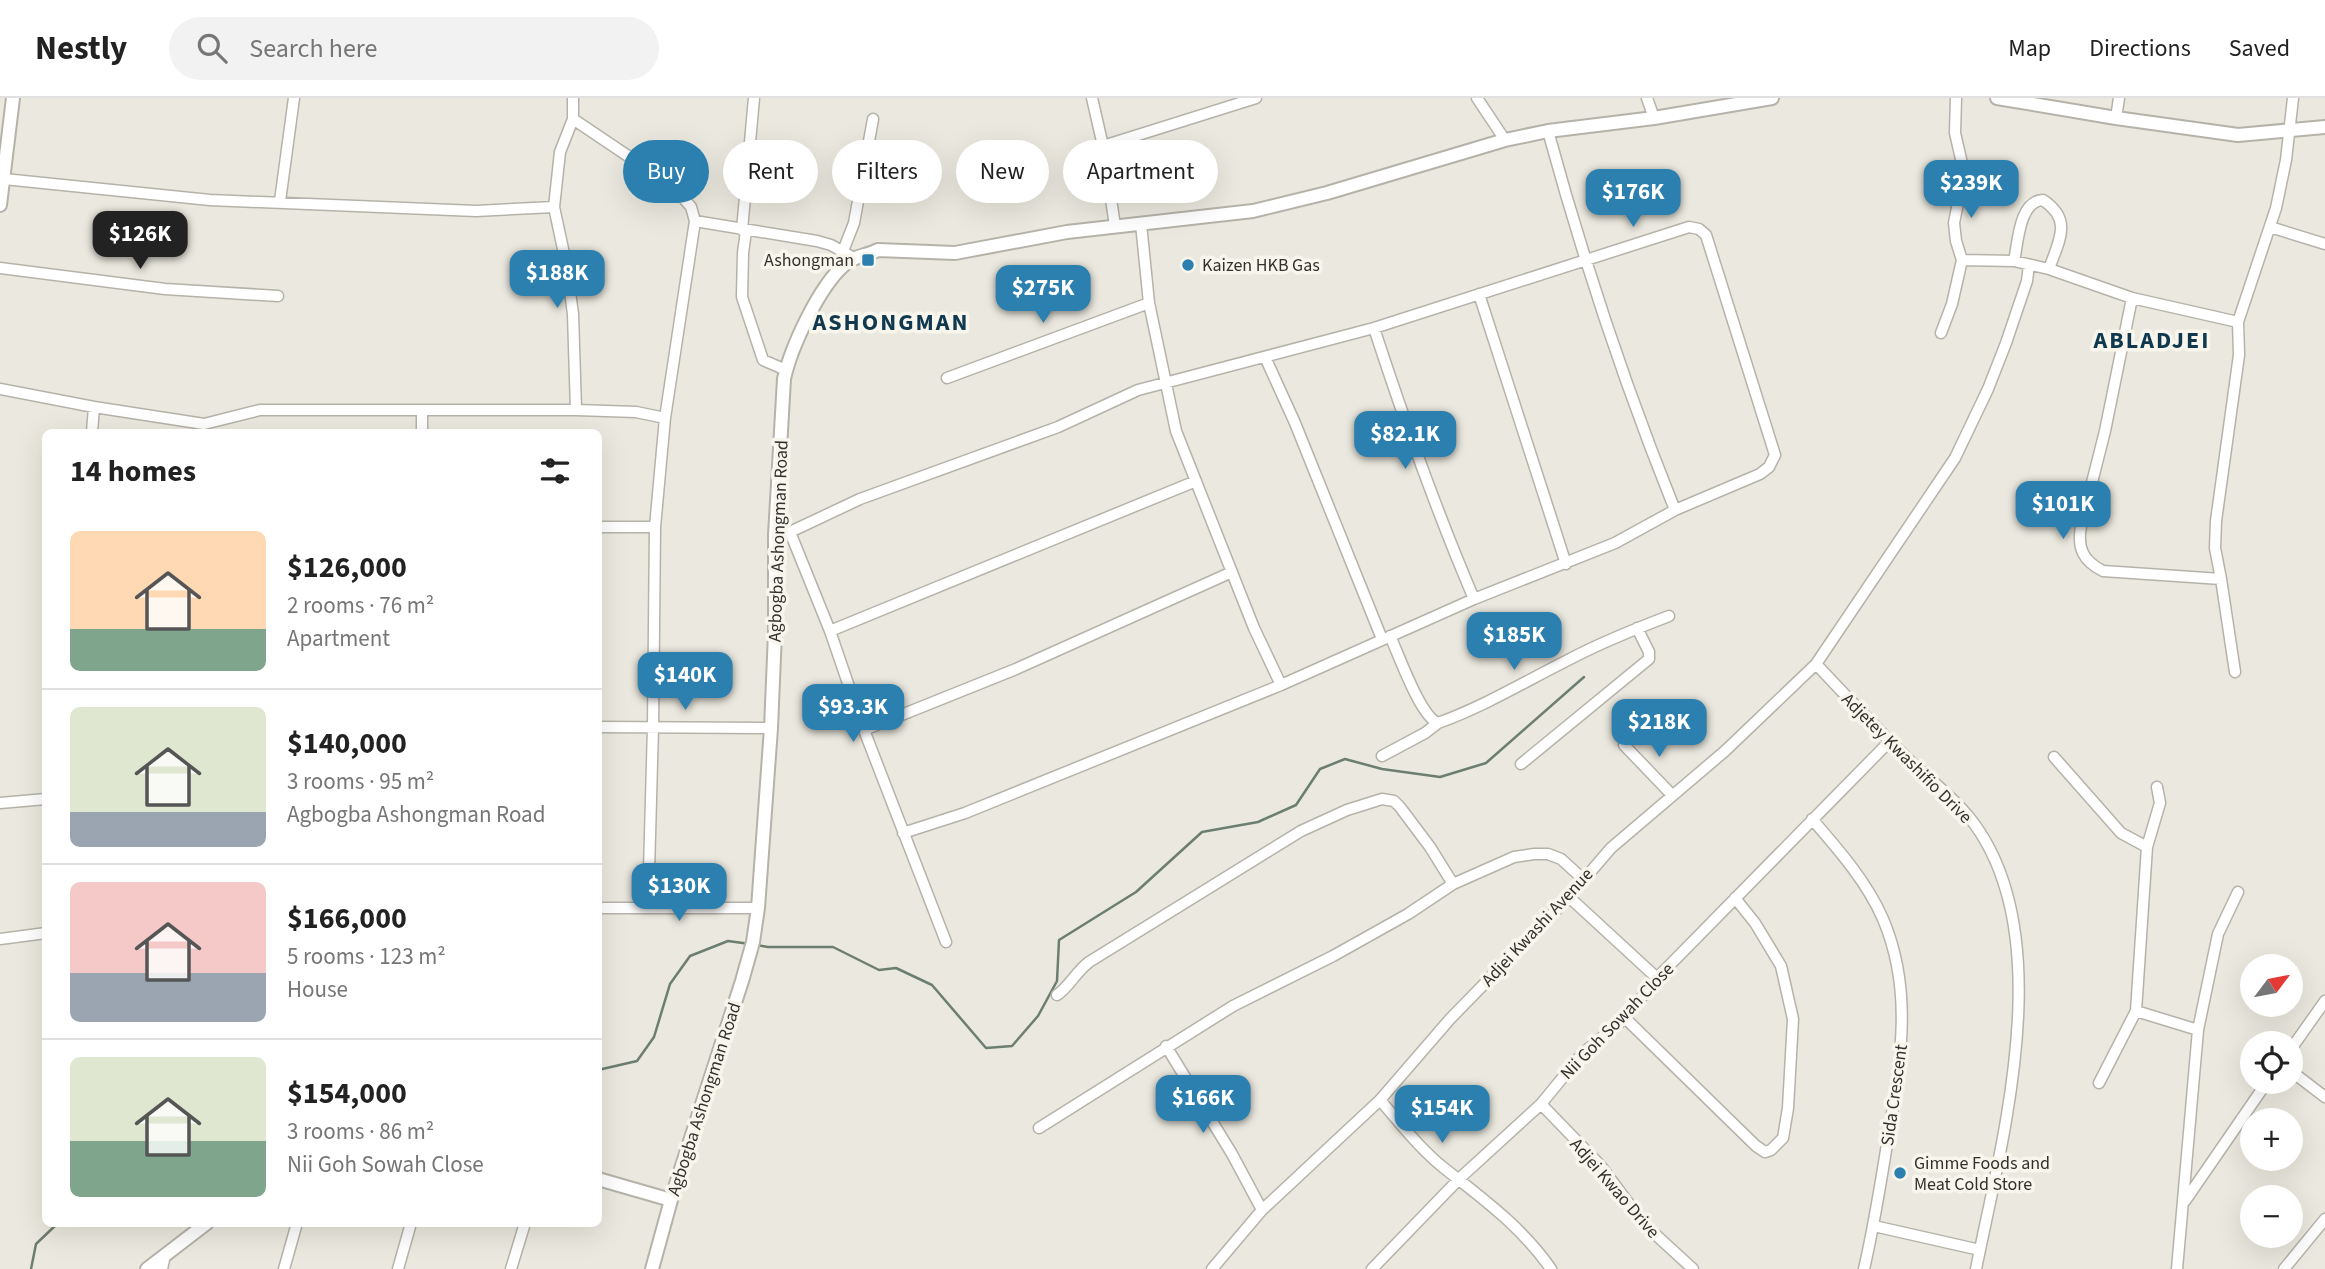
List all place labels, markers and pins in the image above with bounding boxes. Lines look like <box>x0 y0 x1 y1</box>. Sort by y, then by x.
pin: $239K <box>1922 160 2020 220</box>
pin: $176K <box>1584 170 1682 229</box>
pin: $126K <box>91 212 189 271</box>
place label: Ashongman <box>764 248 854 273</box>
pin: $188K <box>508 250 606 310</box>
marker: Ashongman <box>860 252 876 268</box>
place label: Kaizen HKB Gas <box>1202 253 1320 278</box>
marker: Kaizen HKB Gas <box>1180 257 1196 273</box>
pin: $275K <box>994 266 1092 325</box>
pin: $82.1K <box>1348 412 1462 471</box>
pin: $101K <box>2014 482 2112 541</box>
pin: $185K <box>1465 612 1563 672</box>
pin: $140K <box>636 652 734 712</box>
pin: $93.3K <box>796 684 910 744</box>
pin: $218K <box>1610 700 1708 759</box>
pin: $130K <box>630 864 728 923</box>
pin: $166K <box>1154 1076 1252 1135</box>
pin: $154K <box>1393 1086 1491 1145</box>
place label: Gimme Foods and Meat Cold Store <box>1914 1151 2050 1197</box>
marker: Gimme Foods and Meat Cold Store <box>1892 1165 1908 1181</box>

